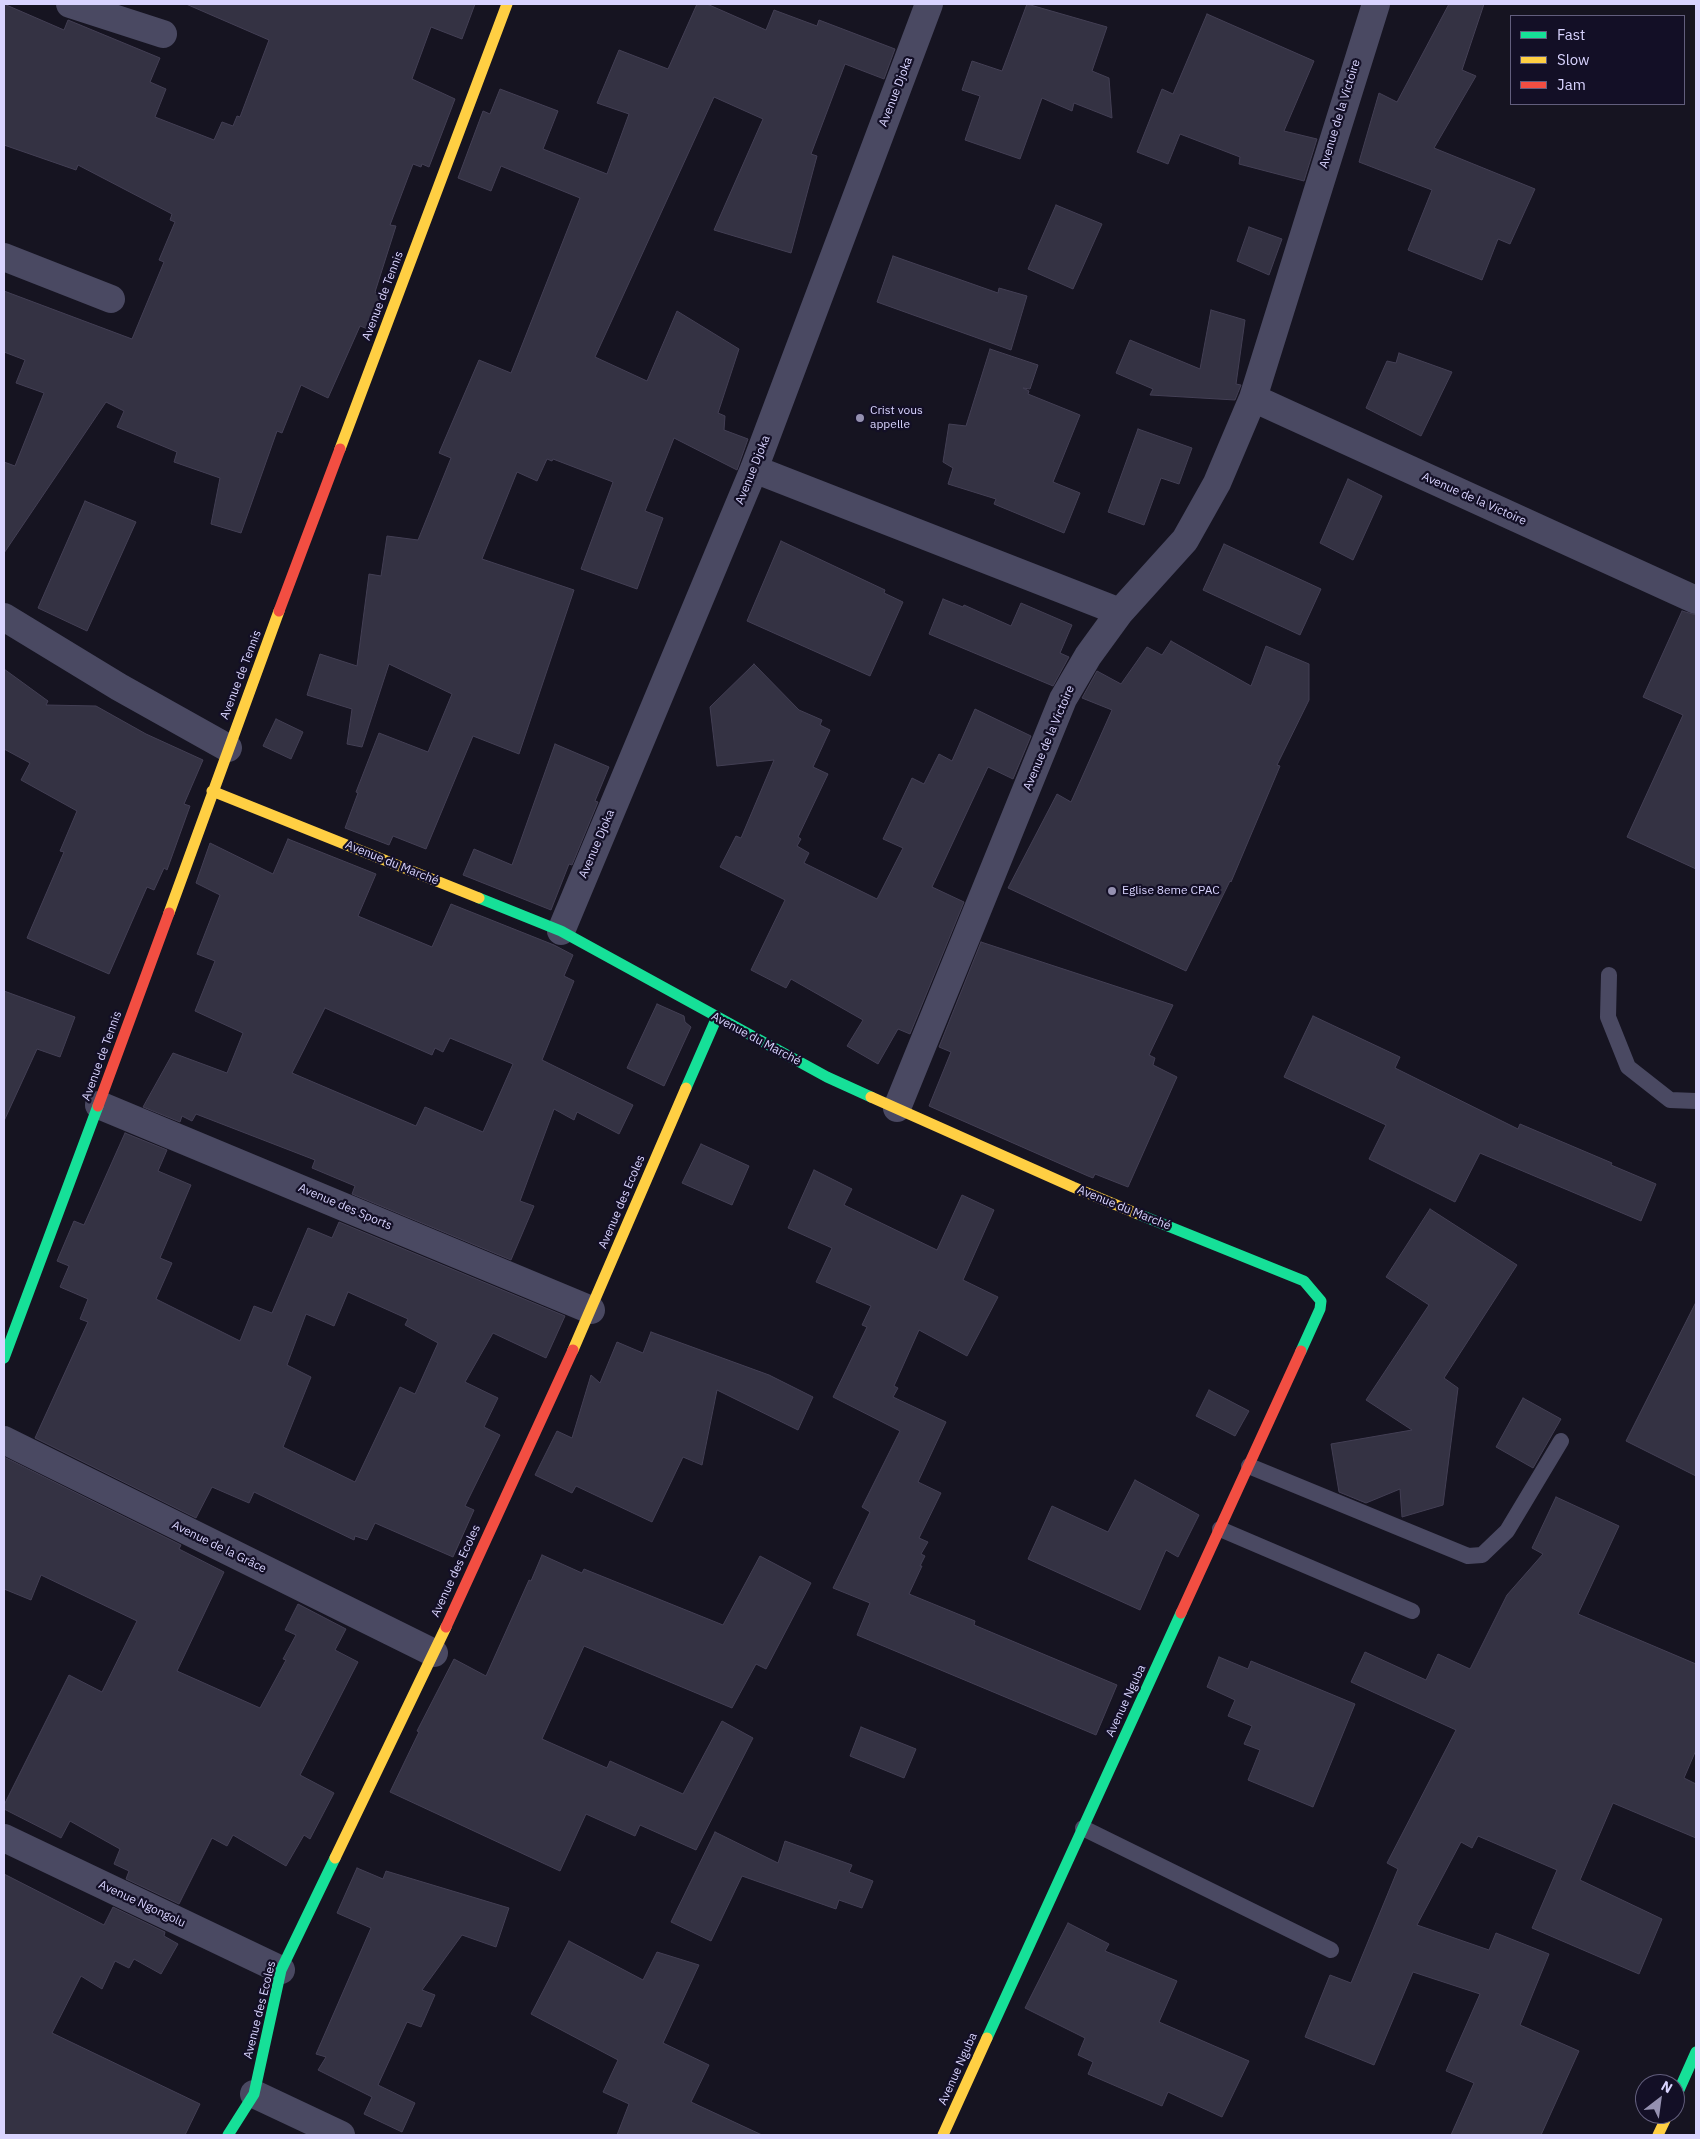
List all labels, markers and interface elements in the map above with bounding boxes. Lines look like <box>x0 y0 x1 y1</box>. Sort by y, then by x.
legend <box>1510 15 1685 105</box>
text: Fast <box>1557 25 1585 44</box>
text: Slow <box>1557 50 1590 69</box>
street label: Avenue Djoka <box>876 55 916 129</box>
street label: Avenue de la Victoire <box>1317 58 1363 170</box>
text: Jam <box>1557 75 1586 94</box>
street label: Avenue de Tennis <box>359 249 407 343</box>
place label: Crist vous appelle <box>870 404 923 432</box>
marker: Crist vous appelle <box>854 412 866 424</box>
street label: Avenue Djoka <box>733 433 773 507</box>
street label: Avenue de la Victoire <box>1419 469 1529 529</box>
street label: Avenue de Tennis <box>217 628 265 722</box>
street label: Avenue de la Victoire <box>1020 683 1078 793</box>
street label: Avenue Djoka <box>576 807 618 881</box>
street label: Avenue du Marché <box>343 838 441 888</box>
place label: Eglise 8eme CPAC <box>1122 884 1220 898</box>
marker: Eglise 8eme CPAC <box>1106 885 1118 897</box>
street label: Avenue de Tennis <box>79 1009 125 1103</box>
street label: Avenue du Marché <box>709 1009 803 1069</box>
street label: Avenue des Ecoles <box>596 1153 648 1251</box>
street label: Avenue des Sports <box>296 1181 394 1233</box>
street label: Avenue du Marché <box>1075 1183 1173 1233</box>
street label: Avenue de la Grâce <box>169 1518 269 1576</box>
street label: Avenue des Ecoles <box>428 1522 484 1620</box>
street label: Avenue Nguba <box>1103 1663 1149 1739</box>
street label: Avenue Ngongolu <box>96 1878 188 1930</box>
street label: Avenue des Ecoles <box>241 1960 279 2060</box>
street label: Avenue Nguba <box>936 2031 980 2107</box>
north arrow <box>1635 2074 1685 2124</box>
text: N <box>1658 2077 1676 2097</box>

